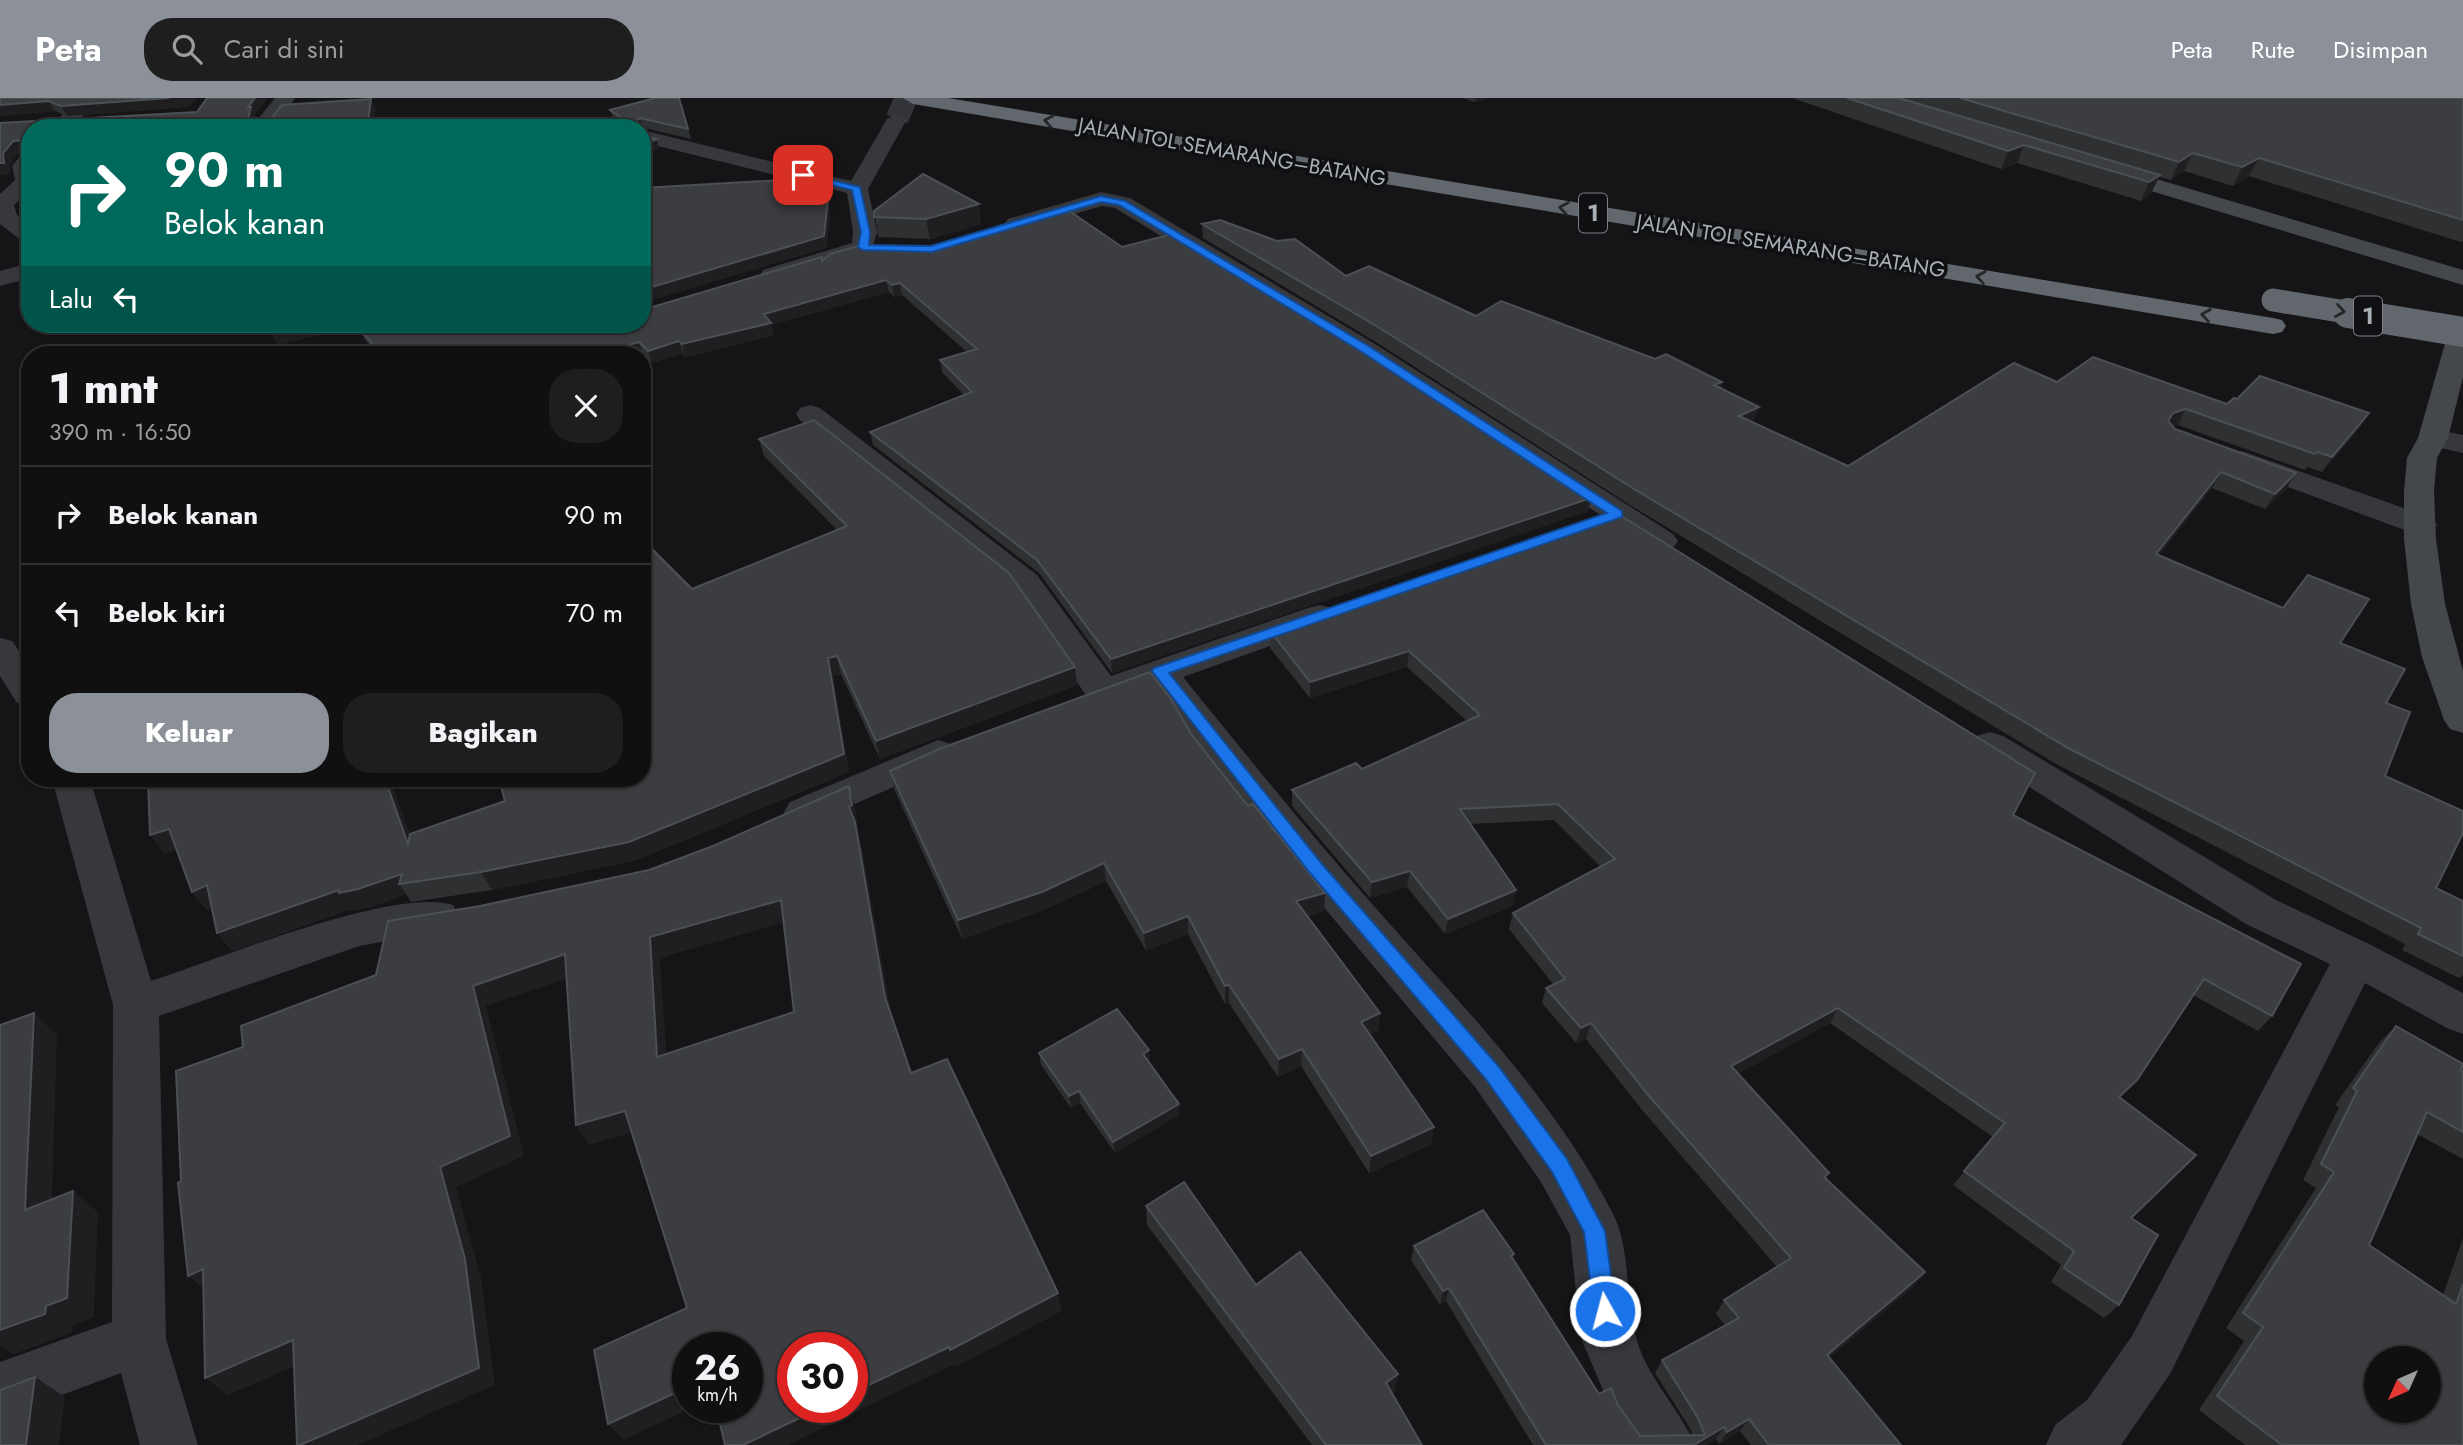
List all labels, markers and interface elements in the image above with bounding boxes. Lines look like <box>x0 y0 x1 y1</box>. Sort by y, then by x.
search box <box>144 18 634 81</box>
text: Peta <box>35 26 102 73</box>
icon: search <box>168 30 206 68</box>
text: Cari di sini <box>224 30 345 68</box>
text: Peta <box>2171 32 2213 67</box>
text: Rute <box>2251 32 2295 67</box>
text: Disimpan <box>2333 32 2428 67</box>
street label: JALAN TOL SEMARANG–BATANG <box>1073 110 1388 194</box>
one-way arrow <box>1043 114 1055 129</box>
text: 90 m <box>164 135 284 205</box>
pin <box>773 145 833 205</box>
icon: right <box>49 147 140 238</box>
icon: arrive <box>784 156 822 194</box>
road number: 1 <box>1579 194 1607 232</box>
text: Belok kanan <box>164 200 325 246</box>
one-way arrow <box>1558 201 1569 216</box>
street label: JALAN TOL SEMARANG–BATANG <box>1632 206 1947 285</box>
one-way arrow <box>1975 270 1987 285</box>
text: Lalu <box>49 280 93 318</box>
icon: left <box>107 280 145 318</box>
road number: 1 <box>2354 296 2382 336</box>
one-way arrow <box>2334 303 2346 318</box>
one-way arrow <box>2200 308 2212 323</box>
text: 1 mnt <box>49 358 158 419</box>
button: close <box>549 369 623 443</box>
text: 390 m · 16:50 <box>49 415 191 449</box>
icon: right <box>49 496 87 534</box>
text: Belok kanan <box>108 496 258 534</box>
text: 90 m <box>564 496 623 534</box>
icon: left <box>49 594 87 632</box>
text: Belok kiri <box>108 594 225 632</box>
text: 70 m <box>566 594 623 632</box>
button: Keluar <box>49 693 329 773</box>
button: Bagikan <box>343 693 623 773</box>
position arrow <box>1568 1274 1642 1348</box>
speed limit sign: 30 <box>777 1332 868 1423</box>
text: 26 <box>694 1343 741 1393</box>
north arrow <box>2364 1346 2441 1423</box>
map controls <box>2364 1346 2441 1423</box>
text: km/h <box>697 1382 738 1408</box>

